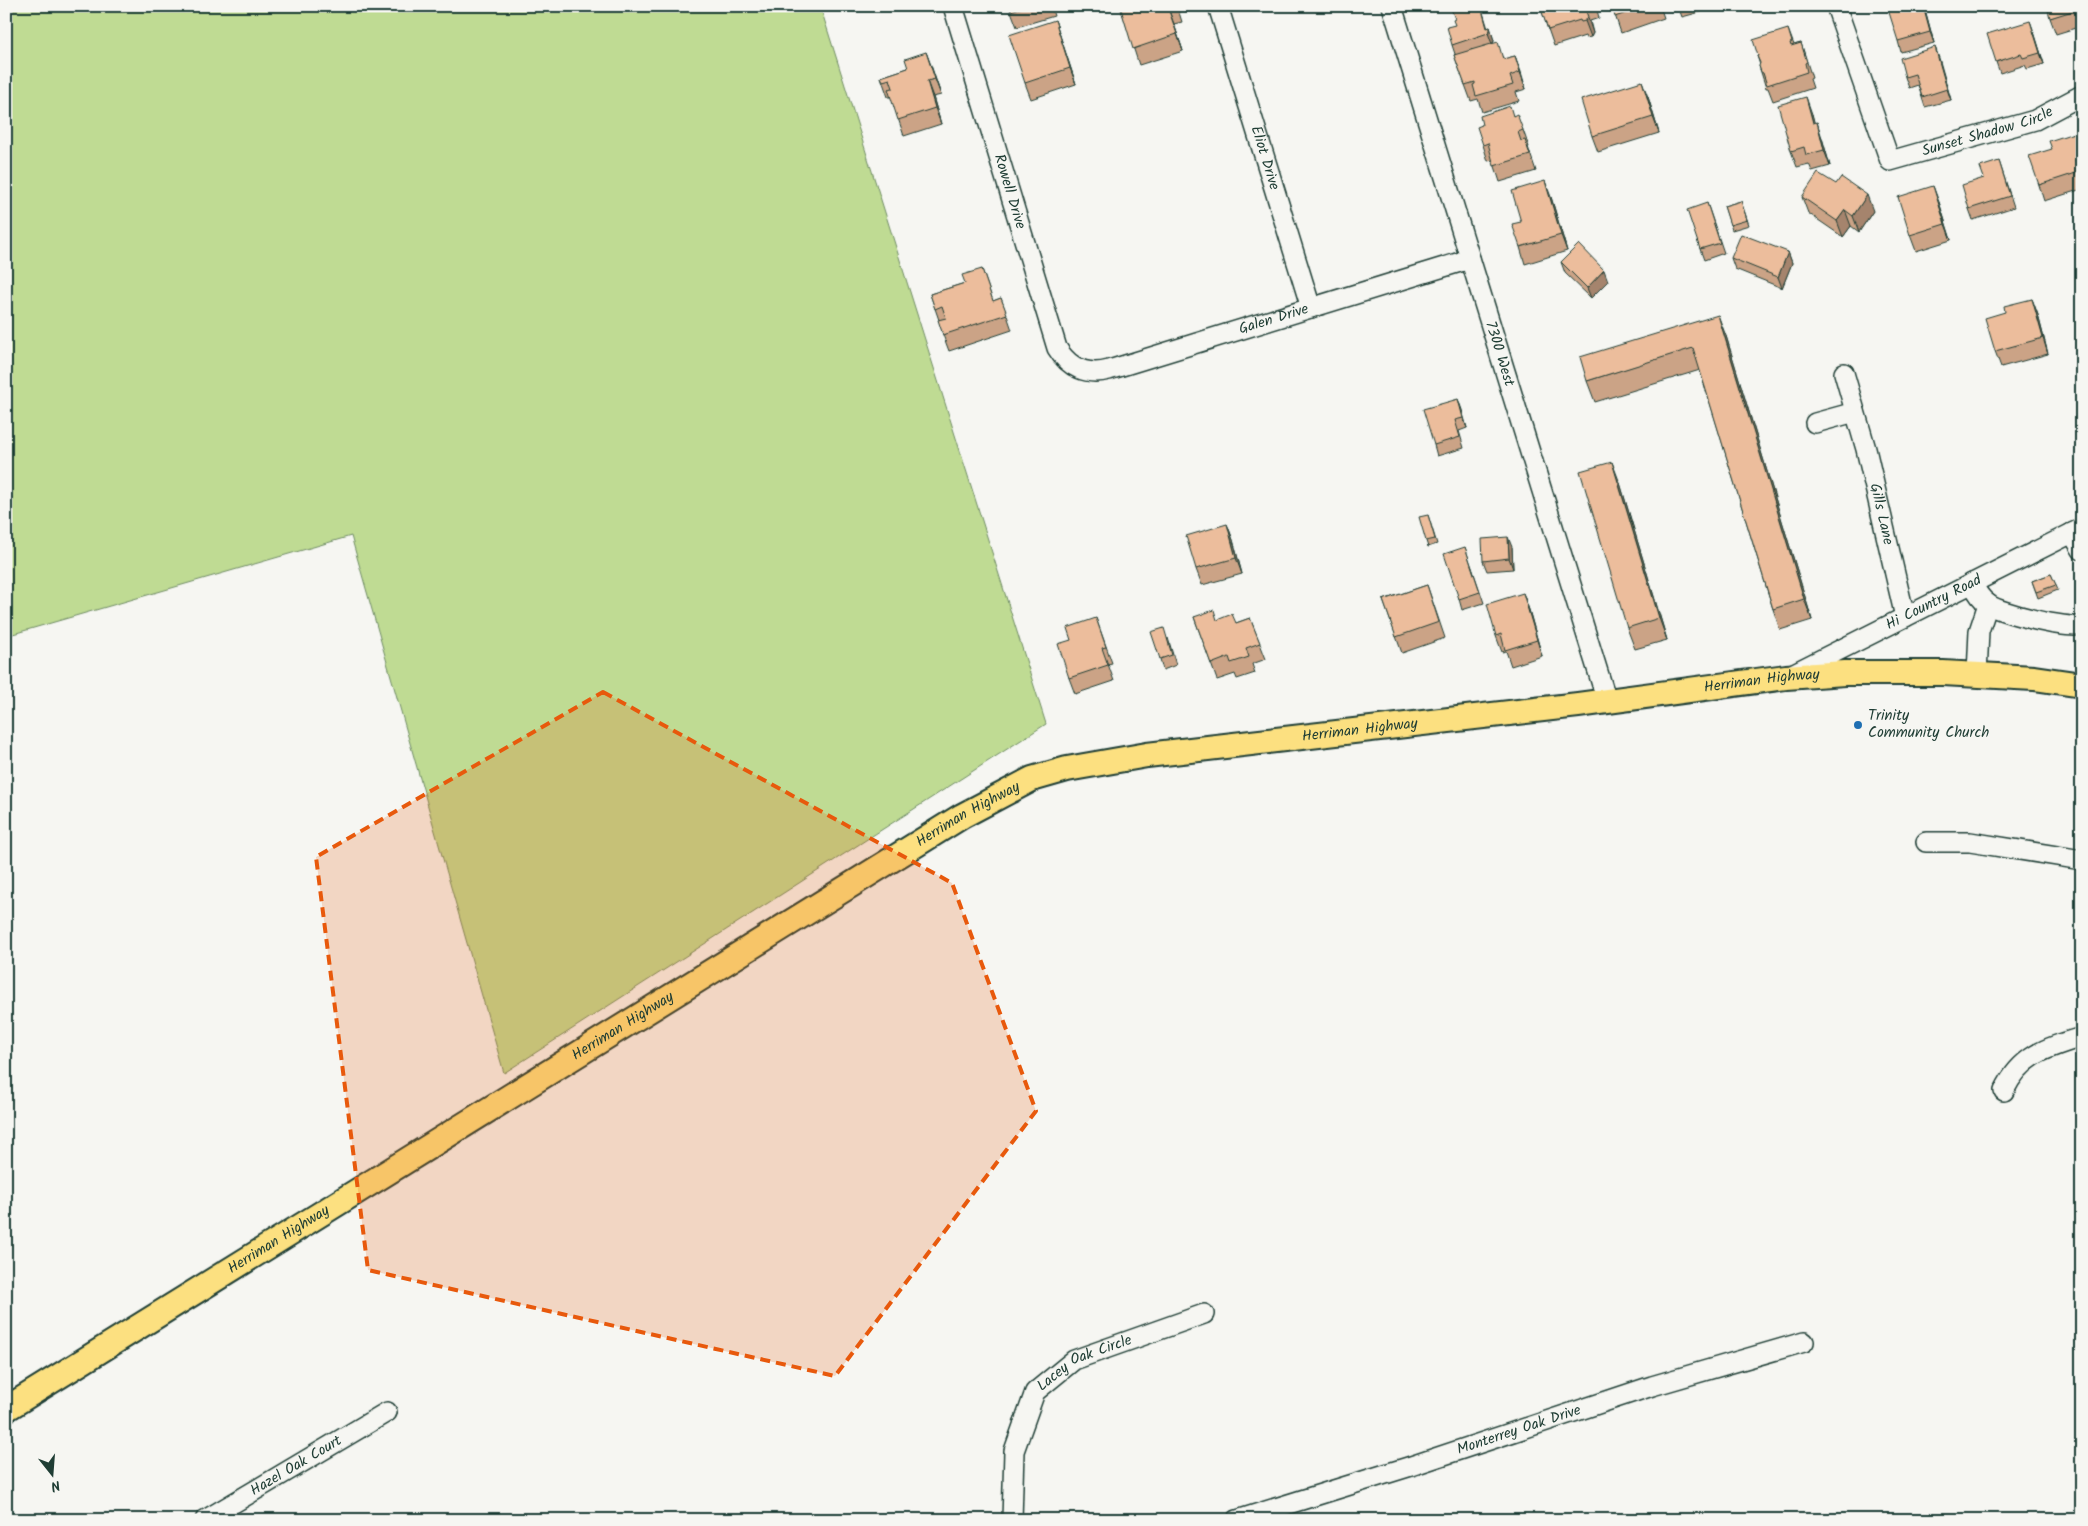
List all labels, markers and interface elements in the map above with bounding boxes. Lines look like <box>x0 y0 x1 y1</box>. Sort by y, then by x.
street label: Sunset Shadow Circle <box>1919 100 2058 163</box>
street label: Eliot Drive <box>1244 123 1286 193</box>
street label: Rowell Drive <box>987 151 1032 232</box>
street label: Galen Drive <box>1236 297 1312 341</box>
street label: 7300 West <box>1478 318 1521 390</box>
street label: Gills Lane <box>1862 481 1900 548</box>
street label: Hi Country Road <box>1882 568 1986 637</box>
street label: Herriman Highway <box>1702 663 1821 700</box>
place label: Trinity Community Church <box>1868 704 1989 745</box>
street label: Herriman Highway <box>1301 712 1420 749</box>
marker: Trinity Community Church <box>1852 719 1864 731</box>
street label: Herriman Highway <box>911 775 1025 854</box>
street label: Herriman Highway <box>567 985 680 1067</box>
street label: Herriman Highway <box>223 1198 335 1281</box>
street label: Lacey Oak Circle <box>1032 1328 1136 1398</box>
street label: Monterrey Oak Drive <box>1454 1398 1585 1462</box>
street label: Hazel Oak Court <box>246 1429 347 1503</box>
north arrow <box>28 1448 78 1498</box>
text: N <box>48 1474 63 1497</box>

